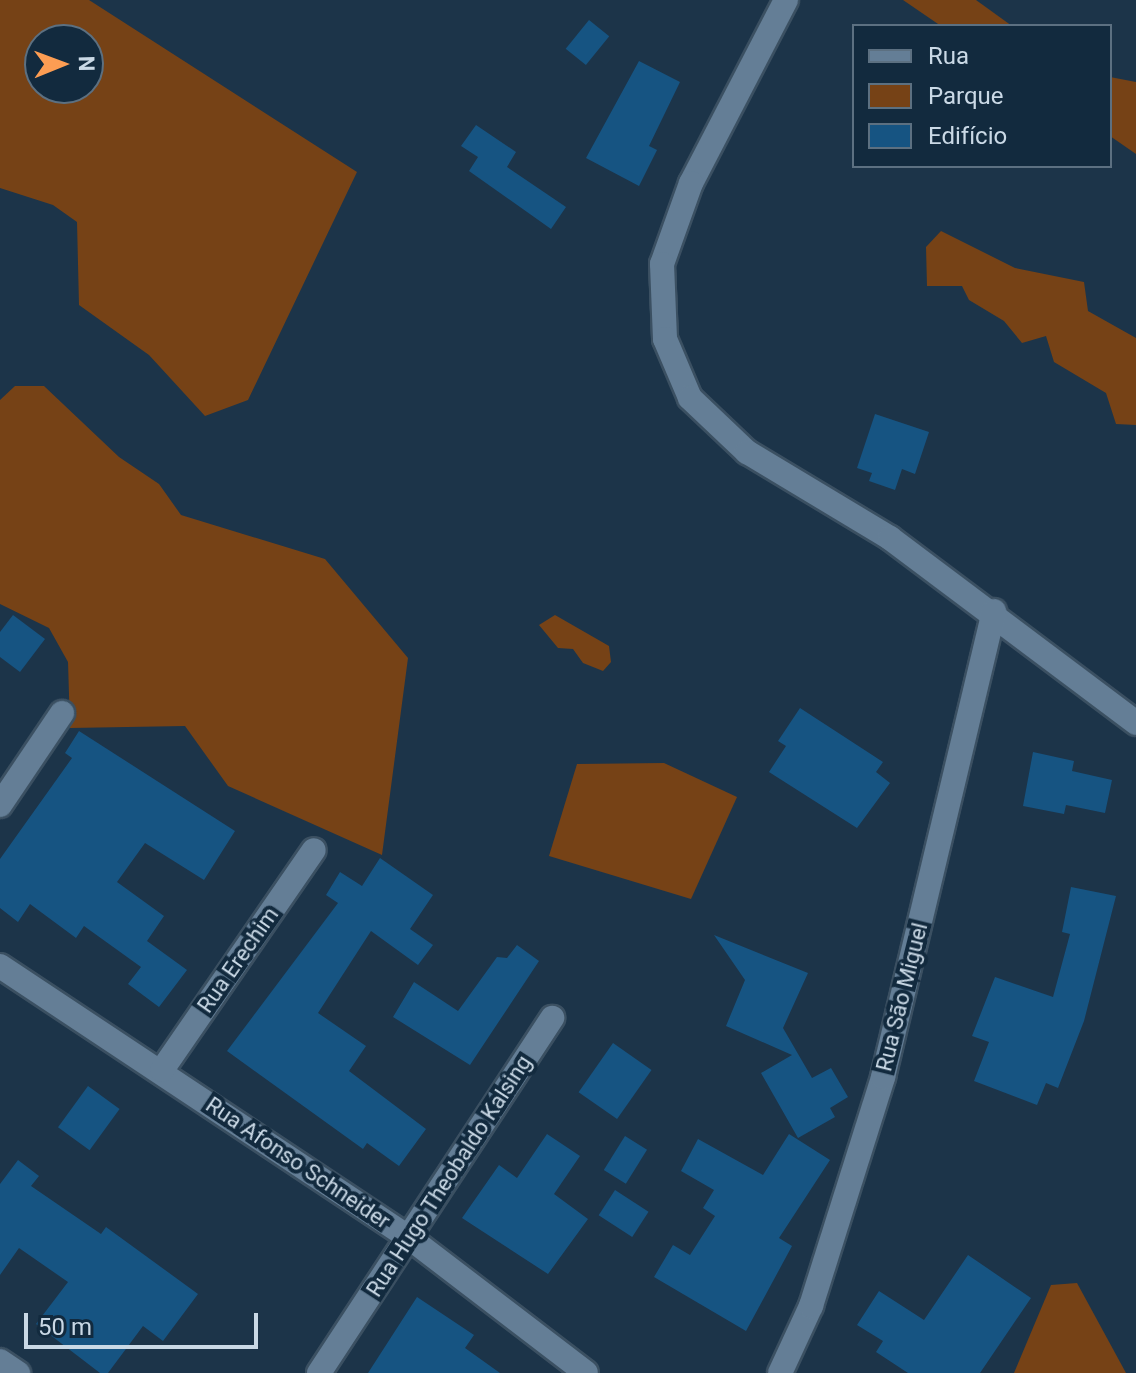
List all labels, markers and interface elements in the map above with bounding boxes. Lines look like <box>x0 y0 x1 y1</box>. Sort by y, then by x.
north arrow <box>24 24 104 104</box>
legend <box>852 24 1112 168</box>
text: Rua <box>928 42 969 70</box>
text: N <box>74 56 99 72</box>
text: Parque <box>928 82 1004 110</box>
text: Edifício <box>928 122 1007 150</box>
street label: Rua Erechim <box>192 902 284 1018</box>
street label: Rua São Miguel <box>871 920 933 1074</box>
street label: Rua Hugo Theobaldo Kalsing <box>361 1050 537 1302</box>
street label: Rua Afonso Schneider <box>201 1092 395 1234</box>
scale bar <box>28 1297 262 1347</box>
text: 50 m <box>38 1313 92 1341</box>

